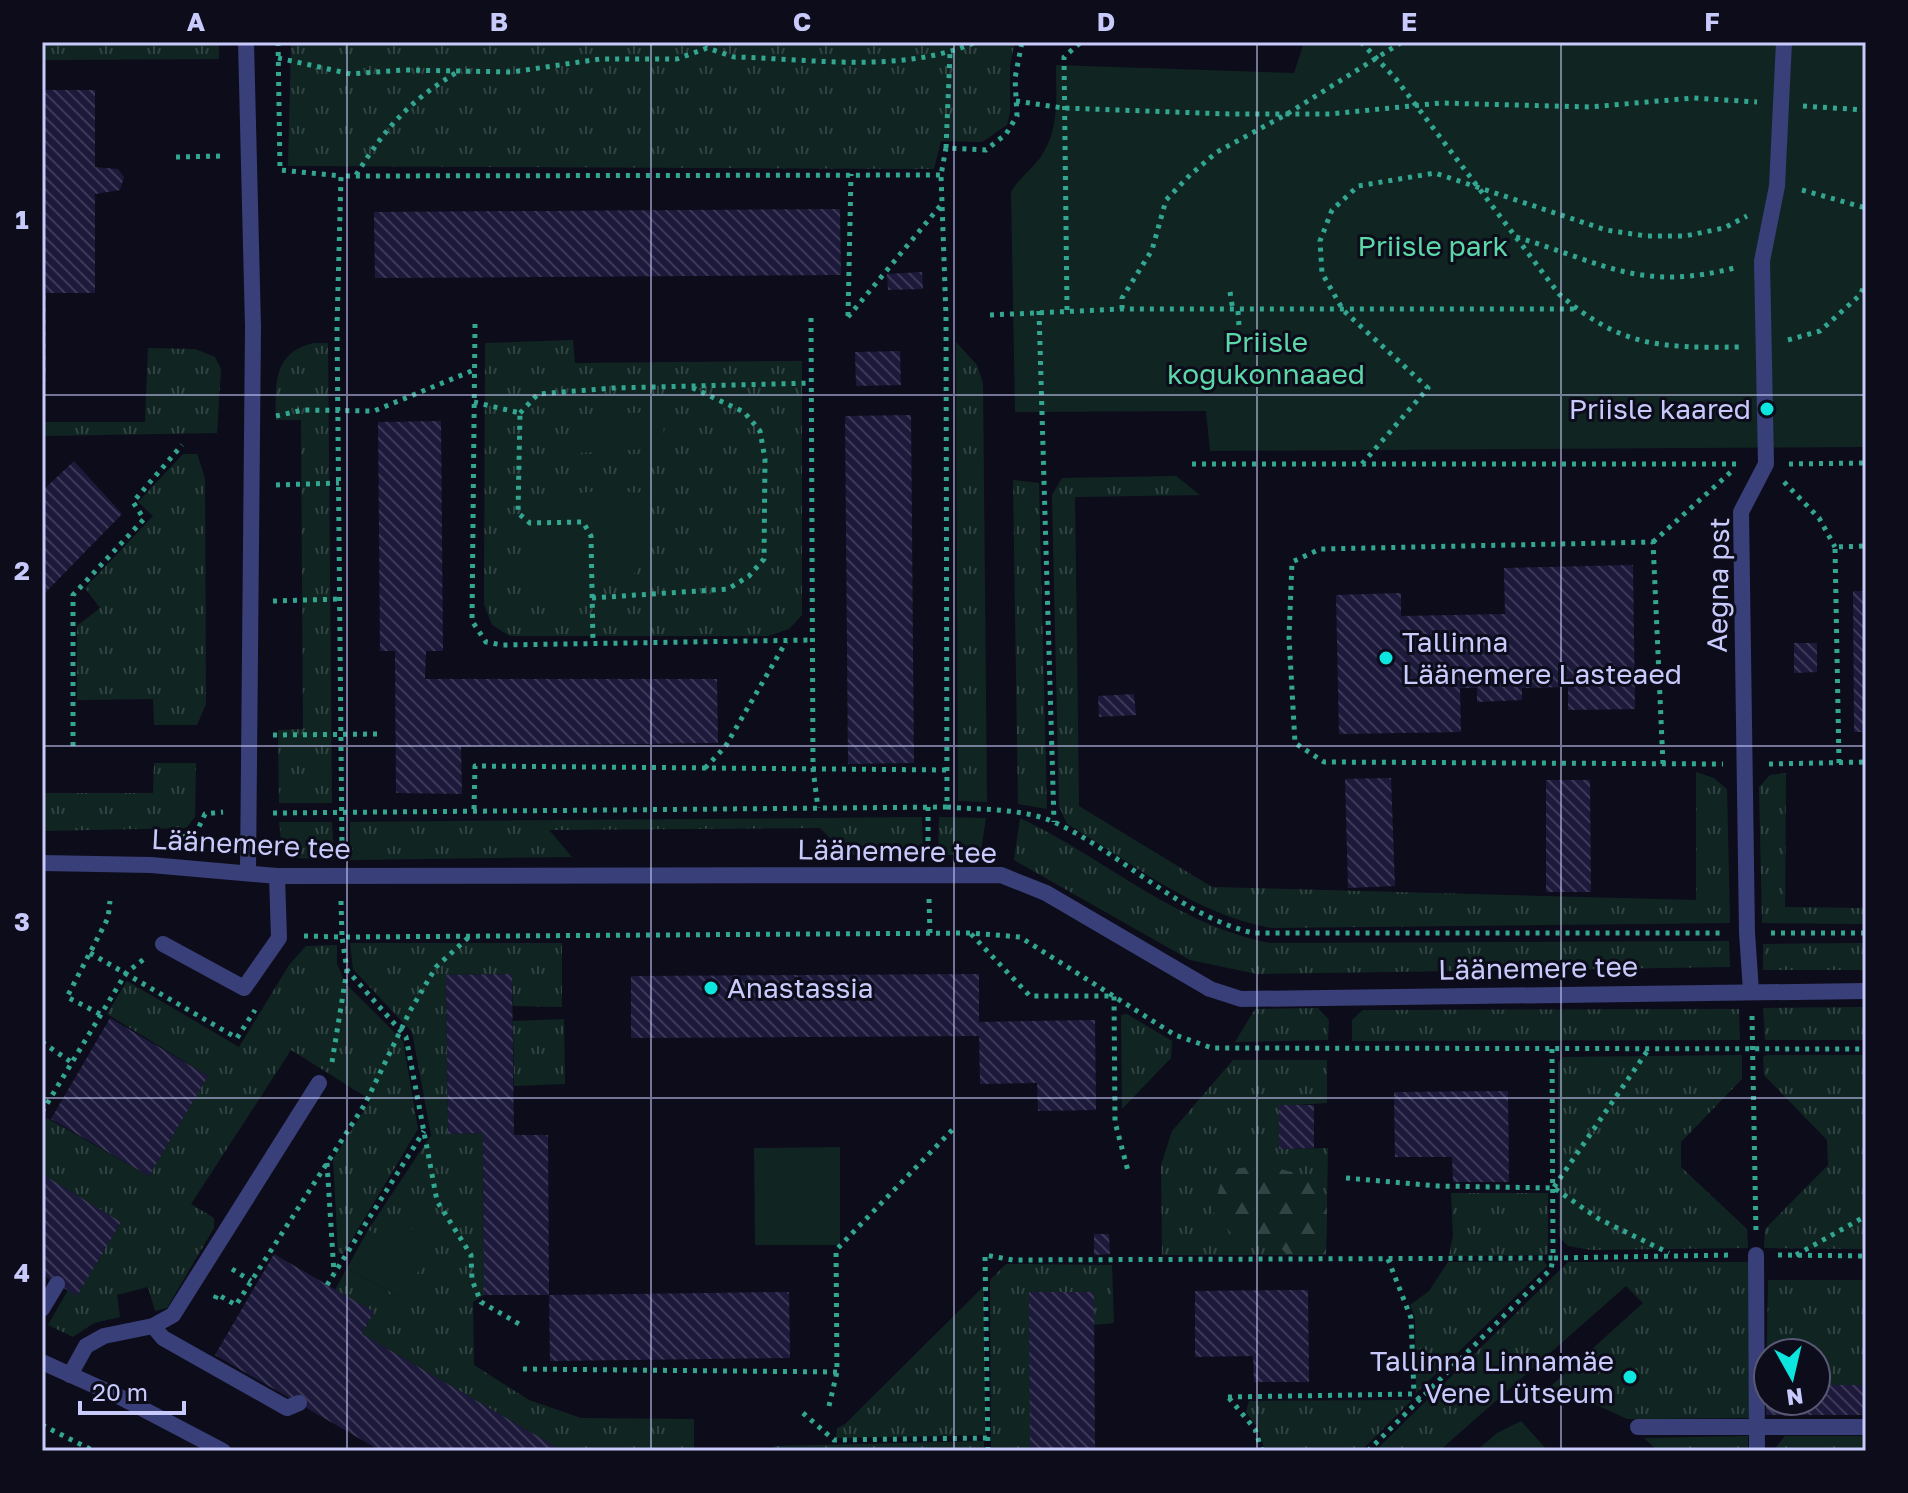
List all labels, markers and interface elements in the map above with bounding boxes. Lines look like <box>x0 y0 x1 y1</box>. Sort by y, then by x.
text: A <box>187 6 206 37</box>
text: B <box>490 6 508 37</box>
text: C <box>793 6 811 37</box>
text: D <box>1097 6 1115 37</box>
text: E <box>1401 6 1417 37</box>
text: F <box>1704 6 1720 37</box>
text: 1 <box>15 204 29 235</box>
park label: Priisle park <box>1358 229 1509 262</box>
park label: Priisle kogukonnaaed <box>1167 325 1365 390</box>
place label: Priisle kaared <box>1569 392 1751 425</box>
marker: Priisle kaared <box>1758 400 1776 418</box>
street label: Aegna pst <box>1700 517 1735 653</box>
text: 2 <box>14 555 30 586</box>
place label: Tallinna Läänemere Lasteaed <box>1402 625 1682 690</box>
marker: Tallinna Läänemere Lasteaed <box>1377 649 1395 667</box>
street label: Läänemere tee <box>150 822 352 865</box>
street label: Läänemere tee <box>797 832 997 869</box>
text: 3 <box>14 906 30 937</box>
street label: Läänemere tee <box>1438 949 1638 986</box>
place label: Anastassia <box>727 971 874 1004</box>
marker: Anastassia <box>702 979 720 997</box>
text: 4 <box>14 1257 30 1288</box>
north arrow <box>1752 1337 1832 1417</box>
place label: Tallinna Linnamäe Vene Lütseum <box>1370 1344 1614 1409</box>
scale bar <box>80 1365 184 1415</box>
marker: Tallinna Linnamäe Vene Lütseum <box>1621 1368 1639 1386</box>
text: 20 m <box>92 1377 148 1406</box>
text: N <box>1785 1383 1805 1412</box>

